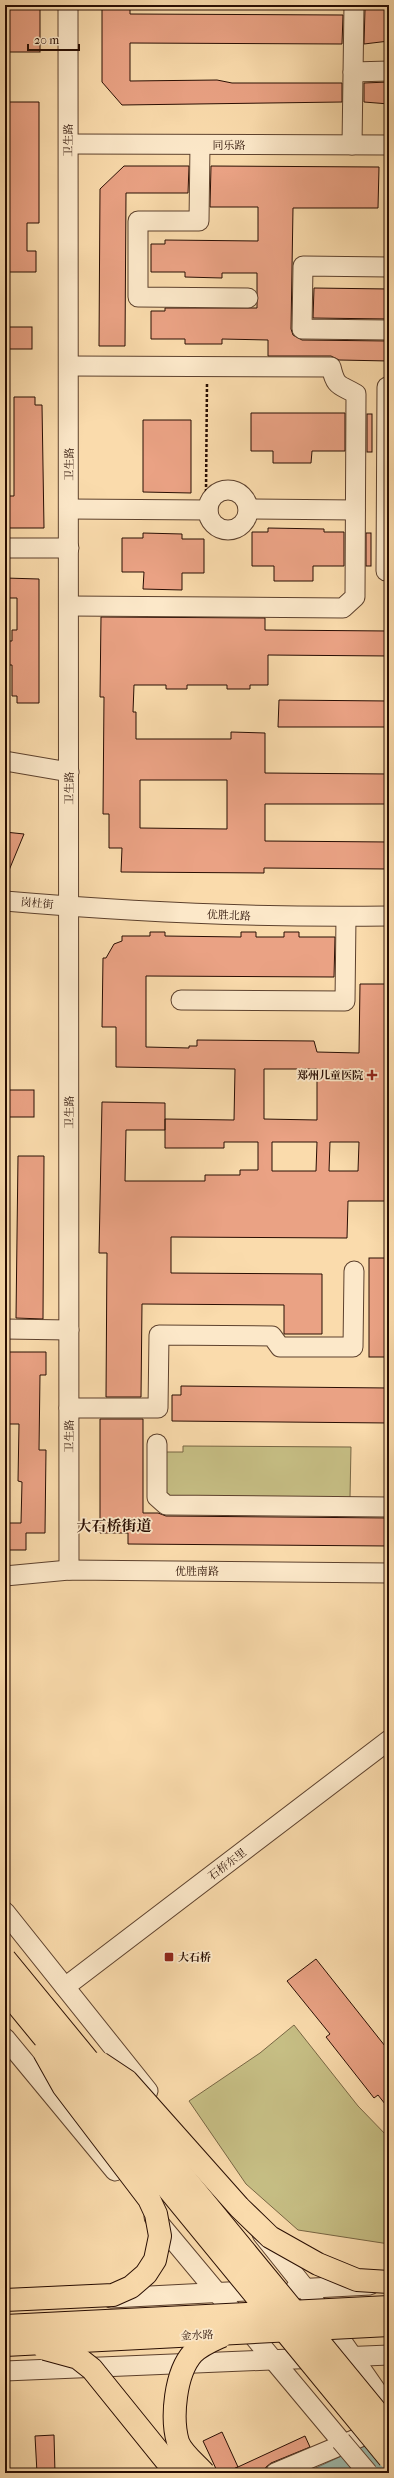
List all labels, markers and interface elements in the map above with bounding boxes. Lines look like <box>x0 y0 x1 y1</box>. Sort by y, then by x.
scale bar <box>28 26 79 52</box>
text: 20 m <box>34 33 59 47</box>
street label: 卫生路 <box>62 124 75 157</box>
street label: 同乐路 <box>213 139 246 152</box>
street label: 卫生路 <box>63 448 76 481</box>
street label: 卫生路 <box>63 772 76 805</box>
street label: 岗杜街 <box>20 896 54 911</box>
street label: 优胜北路 <box>207 908 251 923</box>
place label: 郑州儿童医院 <box>297 1069 364 1082</box>
marker: 郑州儿童医院 <box>366 1069 378 1081</box>
street label: 卫生路 <box>63 1096 76 1129</box>
street label: 卫生路 <box>63 1420 76 1453</box>
district label: 大石桥街道 <box>76 1517 152 1535</box>
street label: 优胜南路 <box>175 1565 219 1578</box>
street label: 石桥东里 <box>206 1846 249 1883</box>
marker: 大石桥 <box>163 1951 175 1963</box>
place label: 大石桥 <box>178 1951 211 1964</box>
street label: 金水路 <box>180 2328 214 2343</box>

